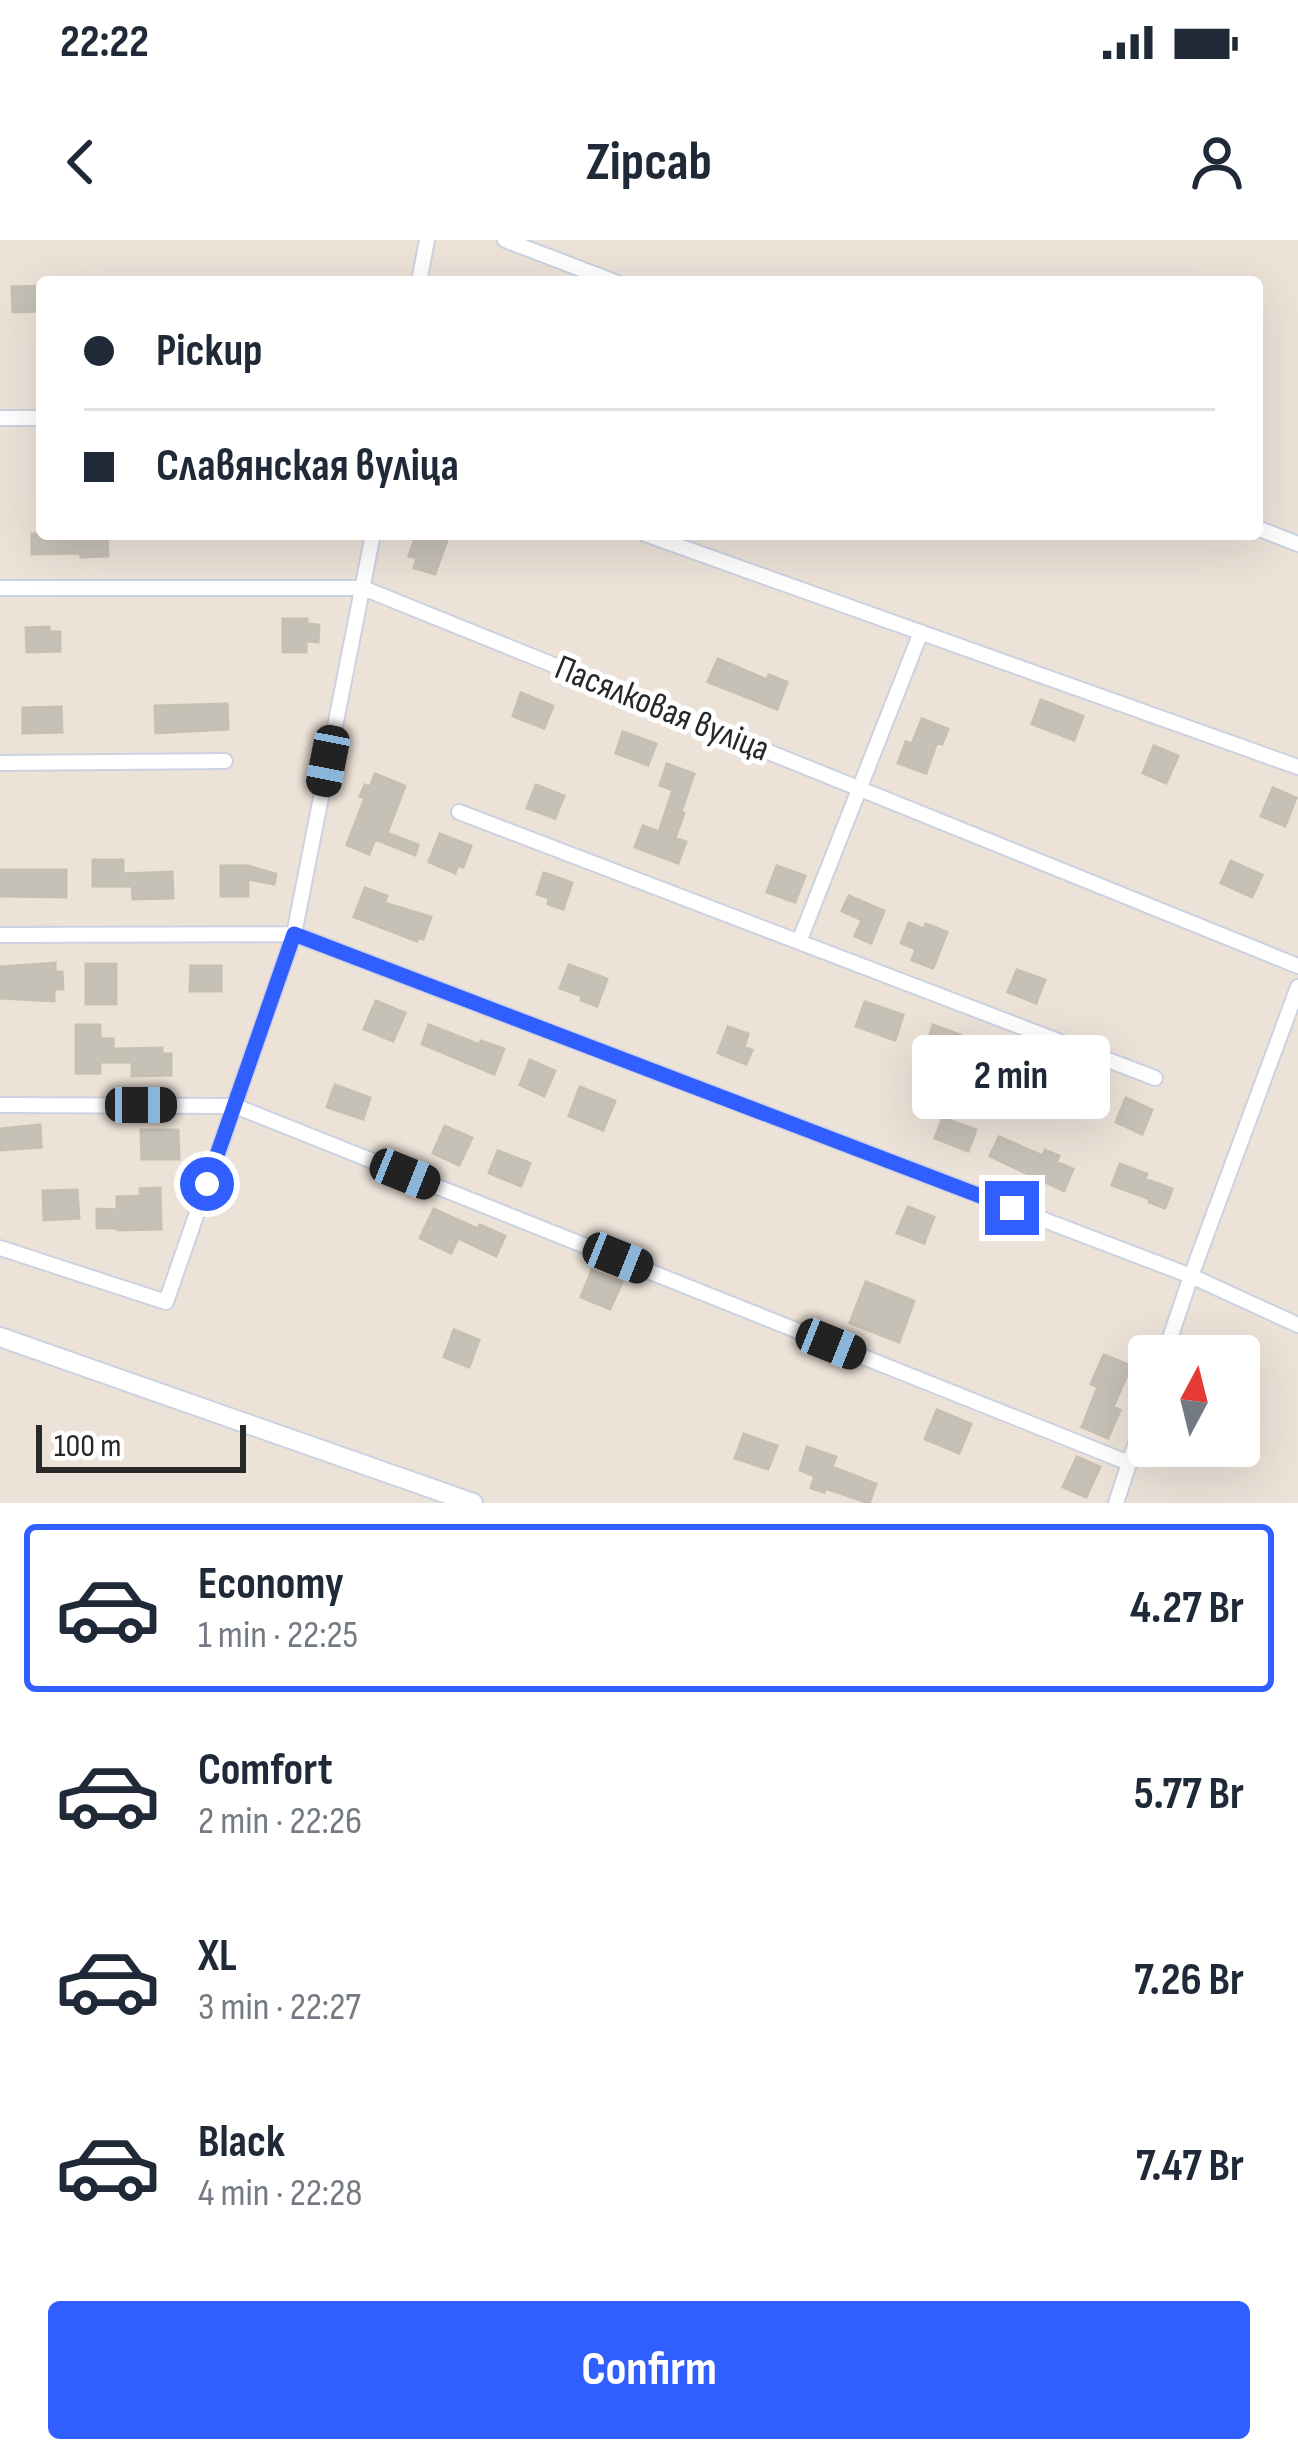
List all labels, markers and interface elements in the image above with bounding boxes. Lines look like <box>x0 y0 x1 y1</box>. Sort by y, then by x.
text: 22:22 <box>60 15 149 70</box>
icon: back <box>48 129 114 195</box>
icon: person <box>1184 129 1250 195</box>
text: Zipcab <box>586 130 712 195</box>
text: Pickup <box>156 324 263 379</box>
text: Славянская вуліца <box>156 439 459 494</box>
street label: Пасялковая вуліца <box>549 646 775 772</box>
car <box>303 722 353 800</box>
callout: 2 min <box>913 1034 1111 1118</box>
text: 2 min <box>974 1053 1048 1100</box>
car <box>105 1087 177 1123</box>
car <box>365 1144 445 1204</box>
route start <box>180 1157 234 1211</box>
route end <box>985 1181 1039 1235</box>
car <box>578 1228 658 1288</box>
car <box>791 1314 871 1374</box>
north arrow <box>1128 1335 1260 1467</box>
map controls <box>1128 1335 1260 1467</box>
scale bar <box>36 1419 246 1472</box>
text: 100 m <box>54 1426 121 1466</box>
icon: car <box>54 1554 162 1662</box>
text: Economy <box>198 1557 344 1612</box>
text: 4.27 Br <box>1130 1581 1244 1636</box>
text: 1 min · 22:25 <box>198 1612 358 1659</box>
icon: car <box>54 1740 162 1848</box>
text: Comfort <box>198 1743 333 1798</box>
text: 5.77 Br <box>1134 1767 1244 1822</box>
text: 2 min · 22:26 <box>198 1798 362 1845</box>
icon: car <box>54 1926 162 2034</box>
text: XL <box>198 1929 237 1984</box>
text: 7.26 Br <box>1134 1953 1244 2008</box>
text: 3 min · 22:27 <box>198 1984 361 2031</box>
icon: car <box>54 2112 162 2220</box>
text: Black <box>198 2115 285 2170</box>
text: 7.47 Br <box>1136 2139 1244 2194</box>
text: 4 min · 22:28 <box>198 2170 362 2217</box>
button: Confirm <box>48 2301 1250 2439</box>

